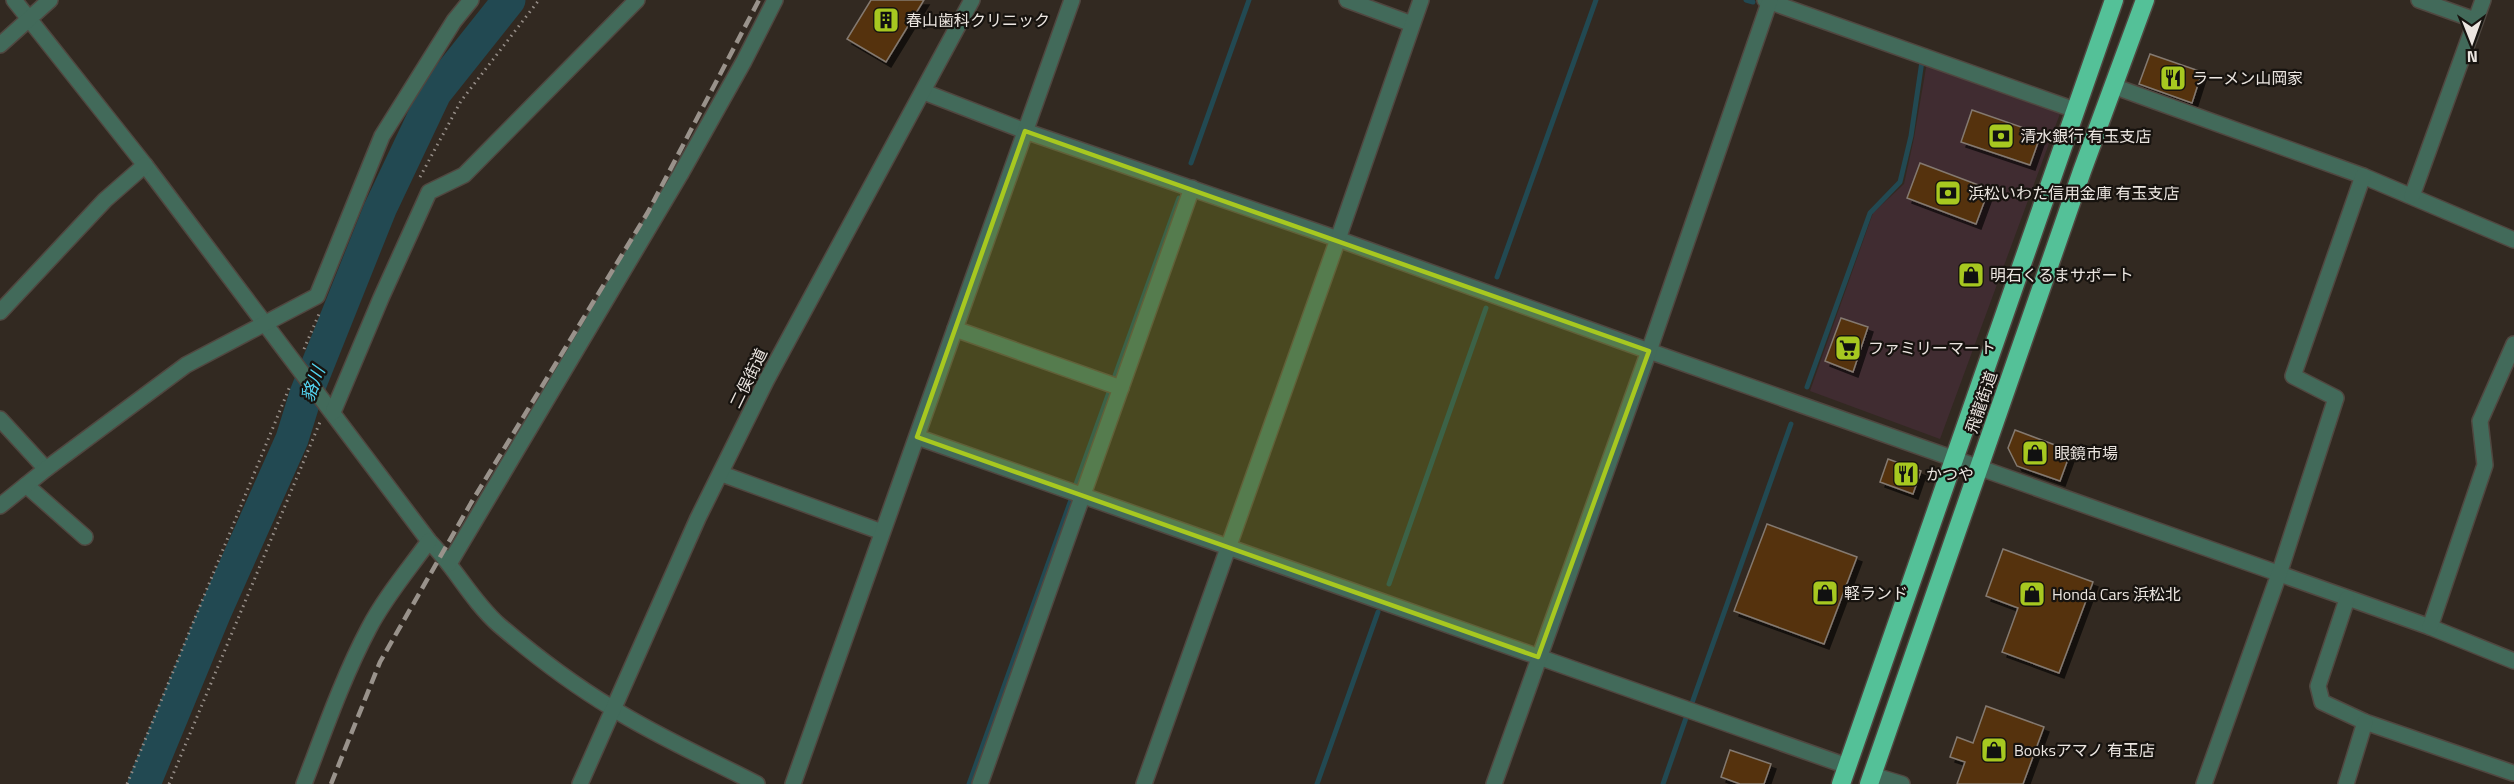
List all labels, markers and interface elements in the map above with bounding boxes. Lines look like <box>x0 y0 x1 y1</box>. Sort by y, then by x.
building icon: 春山歯科クリニック <box>871 5 901 35</box>
place label: 春山歯科クリニック <box>906 8 1050 32</box>
north arrow <box>2442 12 2502 72</box>
text: N <box>2467 45 2478 69</box>
restaurant icon: ラーメン山岡家 <box>2158 63 2188 93</box>
place label: ラーメン山岡家 <box>2192 66 2303 90</box>
bank icon: 清水銀行 有玉支店 <box>1986 121 2016 151</box>
place label: 清水銀行 有玉支店 <box>2020 124 2152 148</box>
bank icon: 浜松いわた信用金庫 有玉支店 <box>1933 178 1963 208</box>
place label: 浜松いわた信用金庫 有玉支店 <box>1968 181 2180 205</box>
shop icon: 明石くるまサポート <box>1956 260 1986 290</box>
place label: 明石くるまサポート <box>1990 263 2134 287</box>
supermarket icon: ファミリーマート <box>1833 333 1863 363</box>
place label: ファミリーマート <box>1868 336 1996 360</box>
street label: 二俣街道 <box>723 344 773 412</box>
water label: 貉川 <box>293 360 332 405</box>
street label: 飛龍街道 <box>1959 368 2003 436</box>
shop icon: 眼鏡市場 <box>2020 438 2050 468</box>
place label: 眼鏡市場 <box>2054 441 2118 465</box>
restaurant icon: かつや <box>1891 459 1921 489</box>
place label: かつや <box>1926 462 1974 486</box>
shop icon: 軽ランド <box>1810 578 1840 608</box>
shop icon: Honda Cars 浜松北 <box>2017 579 2047 609</box>
place label: 軽ランド <box>1844 581 1908 605</box>
place label: Honda Cars 浜松北 <box>2052 582 2181 606</box>
shop icon: Booksアマノ 有玉店 <box>1979 735 2009 765</box>
place label: Booksアマノ 有玉店 <box>2014 738 2155 762</box>

